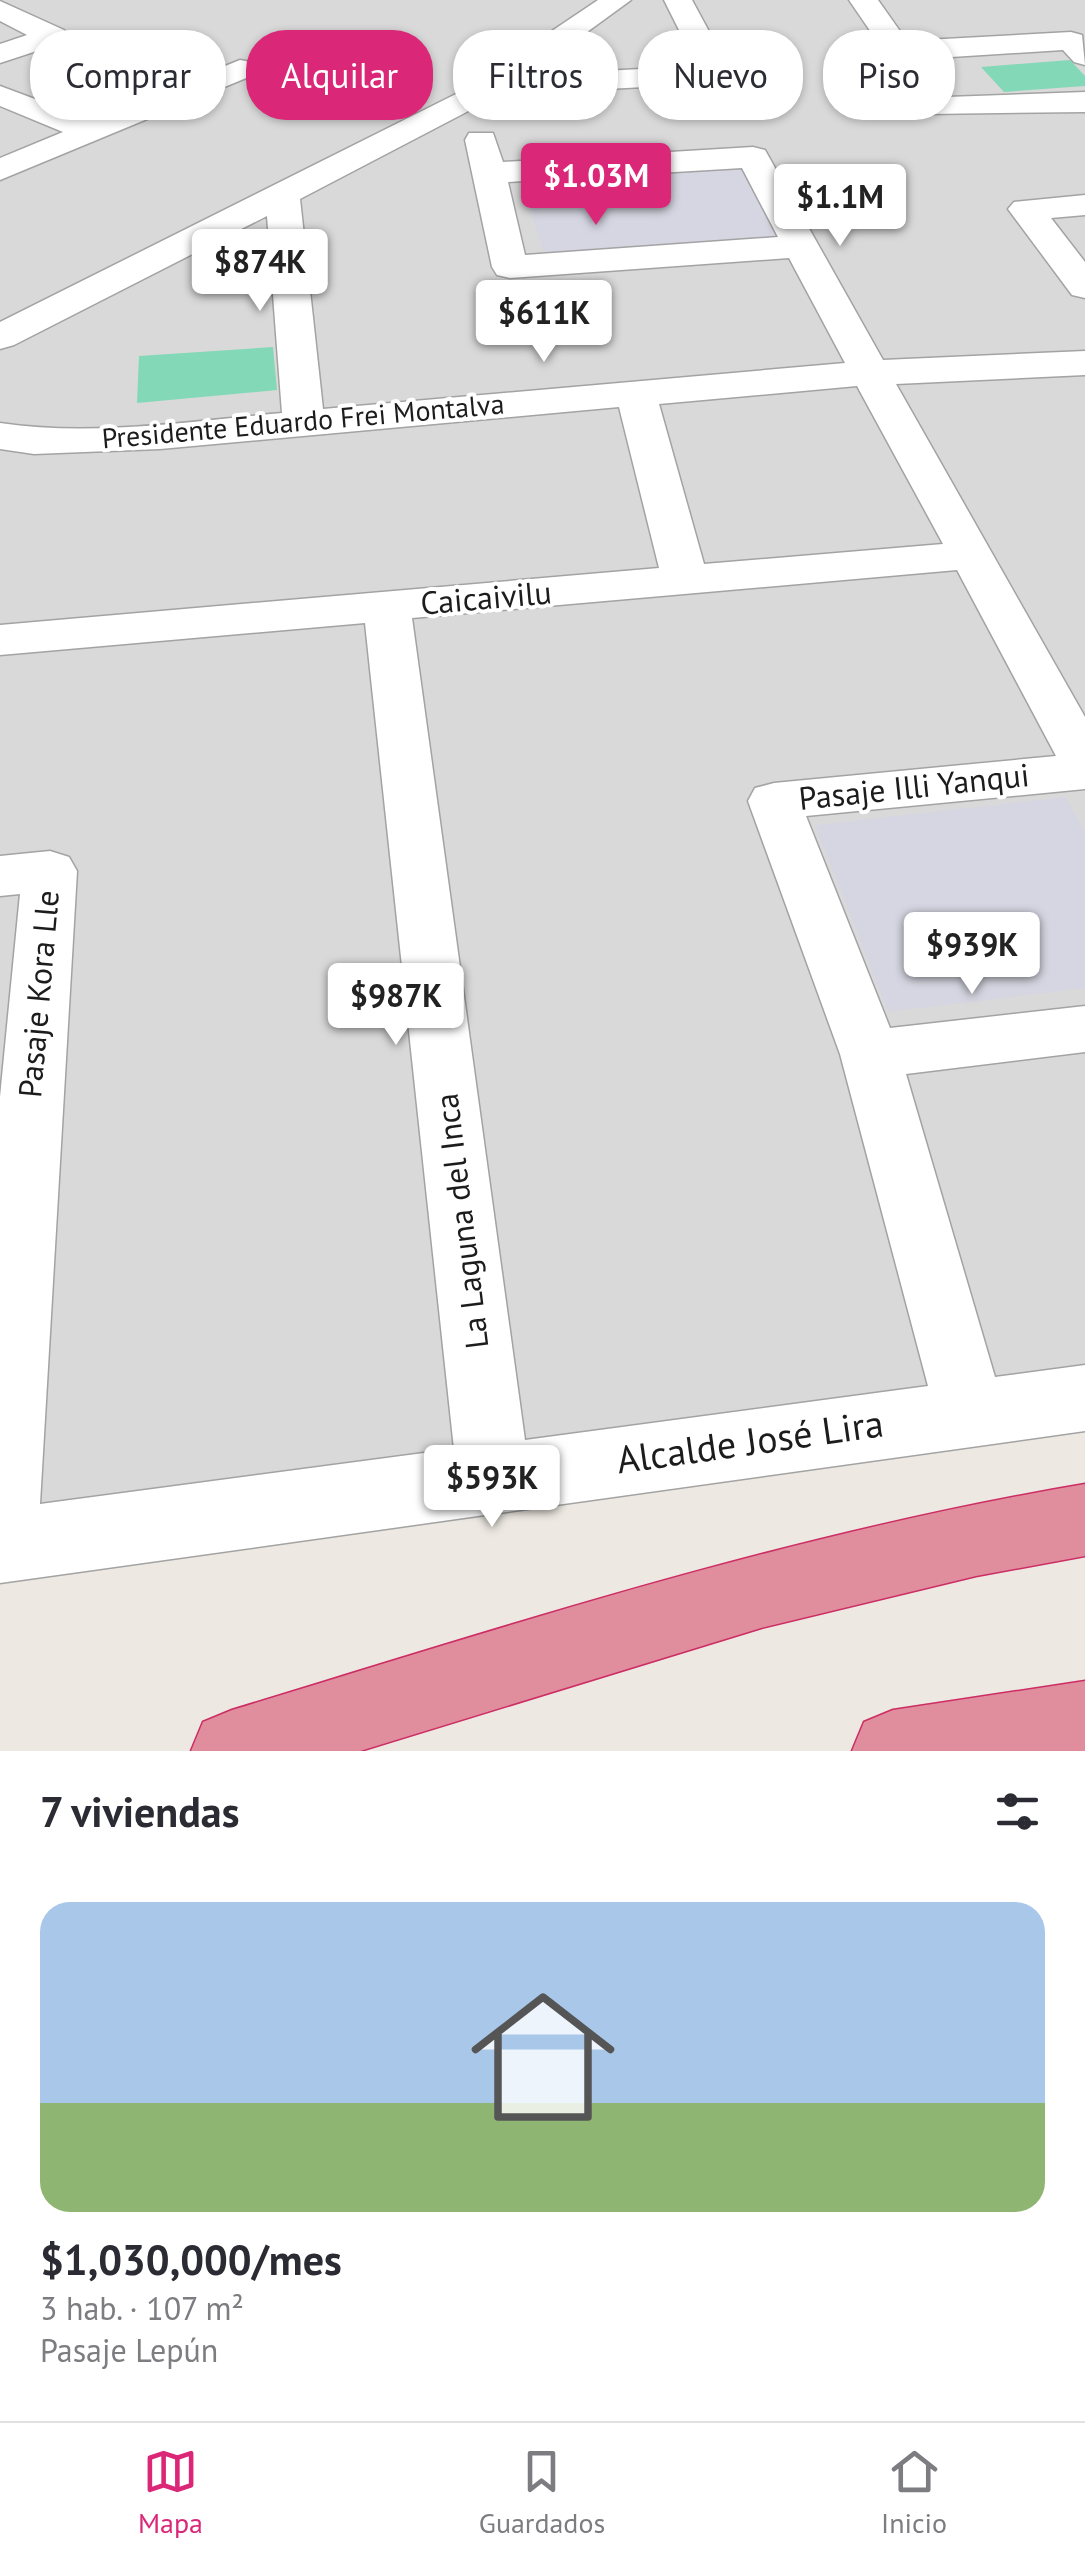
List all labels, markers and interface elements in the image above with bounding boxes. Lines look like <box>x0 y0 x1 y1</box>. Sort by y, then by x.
chip: Comprar <box>30 30 226 120</box>
chip: Alquilar <box>246 30 433 120</box>
chip: Filtros <box>453 30 618 120</box>
chip: Nuevo <box>638 30 803 120</box>
chip: Piso <box>823 30 955 120</box>
pin: $1.03M <box>515 143 677 228</box>
text: $1.03M <box>543 154 649 196</box>
pin: $1.1M <box>770 164 910 249</box>
text: $1.1M <box>796 175 884 217</box>
pin: $874K <box>190 229 330 314</box>
text: $874K <box>214 240 306 282</box>
pin: $611K <box>474 280 614 365</box>
text: $611K <box>498 291 590 333</box>
street label: Presidente Eduardo Frei Montalva <box>100 384 506 457</box>
street label: Caicaivilu <box>419 570 553 624</box>
street label: Pasaje Illi Yanqui <box>797 753 1031 819</box>
street label: Pasaje Kora Lle <box>8 889 68 1099</box>
pin: $939K <box>902 912 1042 997</box>
text: $939K <box>926 923 1018 965</box>
pin: $987K <box>326 963 466 1048</box>
text: $987K <box>350 974 442 1016</box>
street label: La Laguna del Inca <box>425 1091 498 1351</box>
street label: Alcalde José Lira <box>613 1398 886 1483</box>
pin: $593K <box>422 1445 562 1530</box>
text: $593K <box>446 1456 538 1498</box>
text: 7 viviendas <box>40 1784 239 1839</box>
icon: filters <box>990 1784 1045 1839</box>
icon: home <box>453 1967 633 2147</box>
text: $1,030,000/mes <box>40 2232 342 2287</box>
text: 3 hab. · 107 m² <box>40 2287 244 2329</box>
text: Pasaje Lepún <box>40 2329 218 2371</box>
tab: Mapa <box>138 2444 203 2541</box>
tab: Guardados <box>479 2444 605 2541</box>
tab: Inicio <box>881 2444 947 2541</box>

